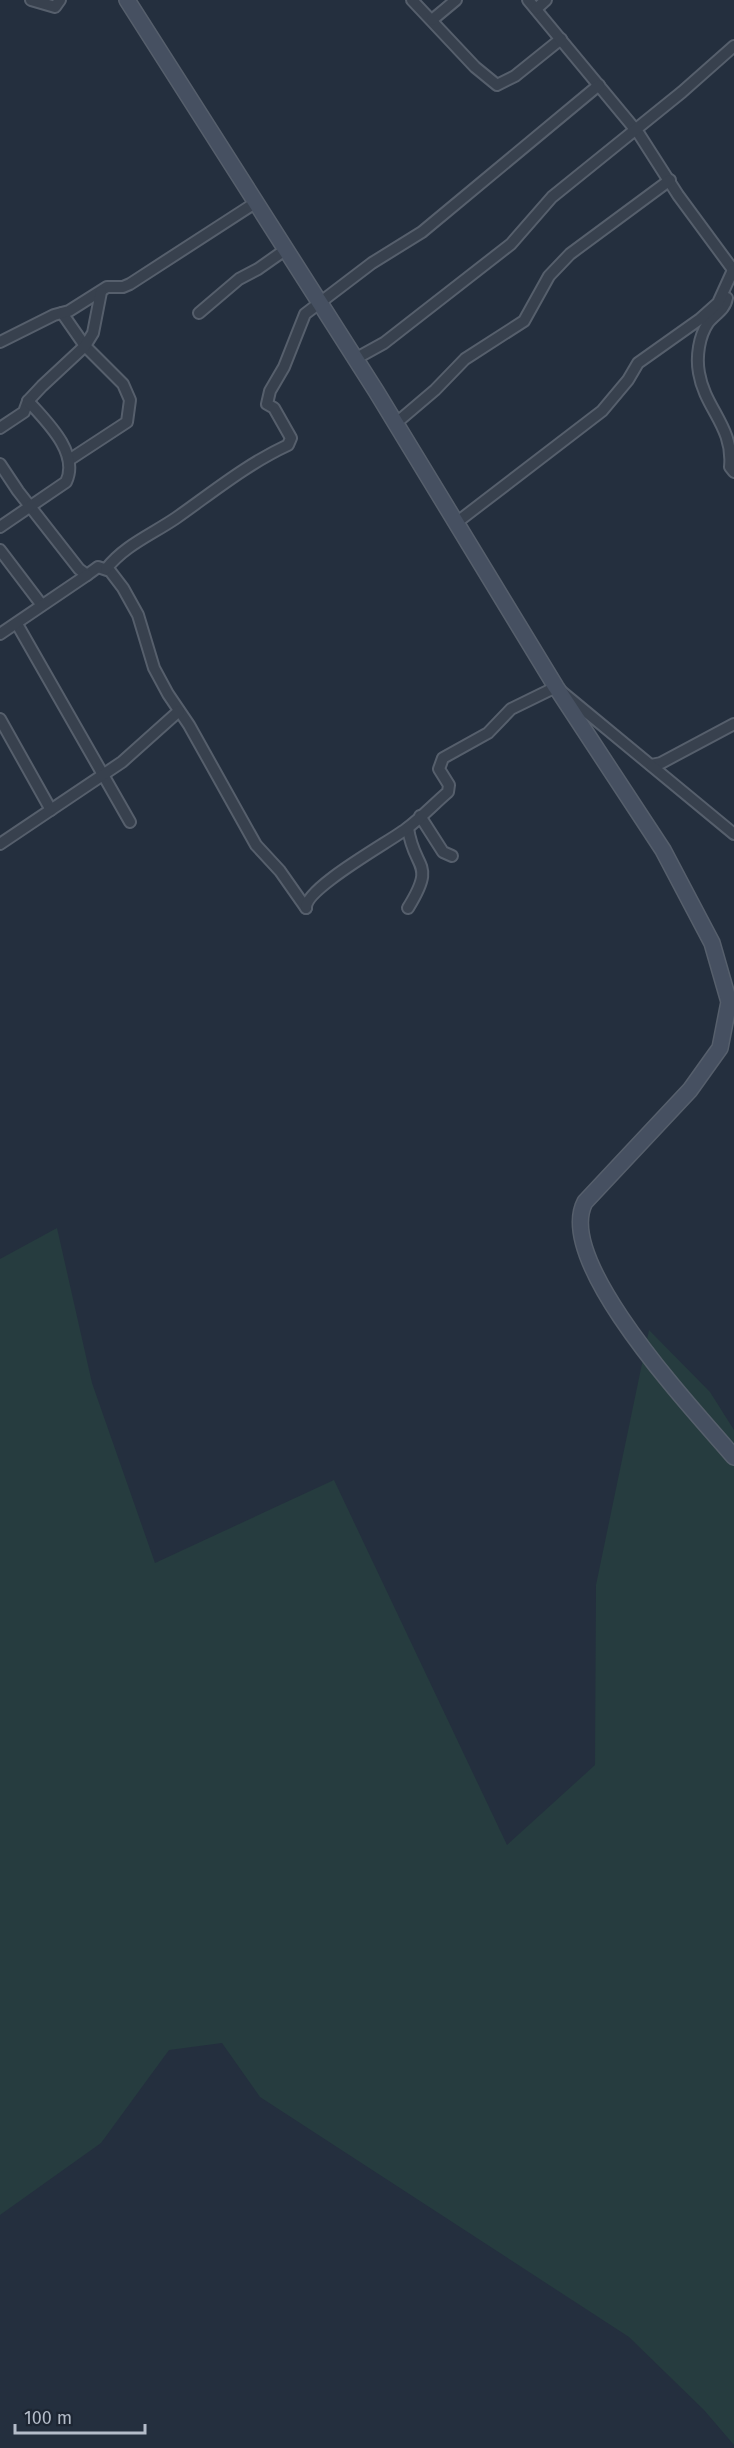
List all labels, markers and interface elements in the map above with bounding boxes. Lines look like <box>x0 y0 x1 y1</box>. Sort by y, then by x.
scale bar <box>15 2397 146 2435</box>
text: 100 m <box>24 2407 72 2429</box>

